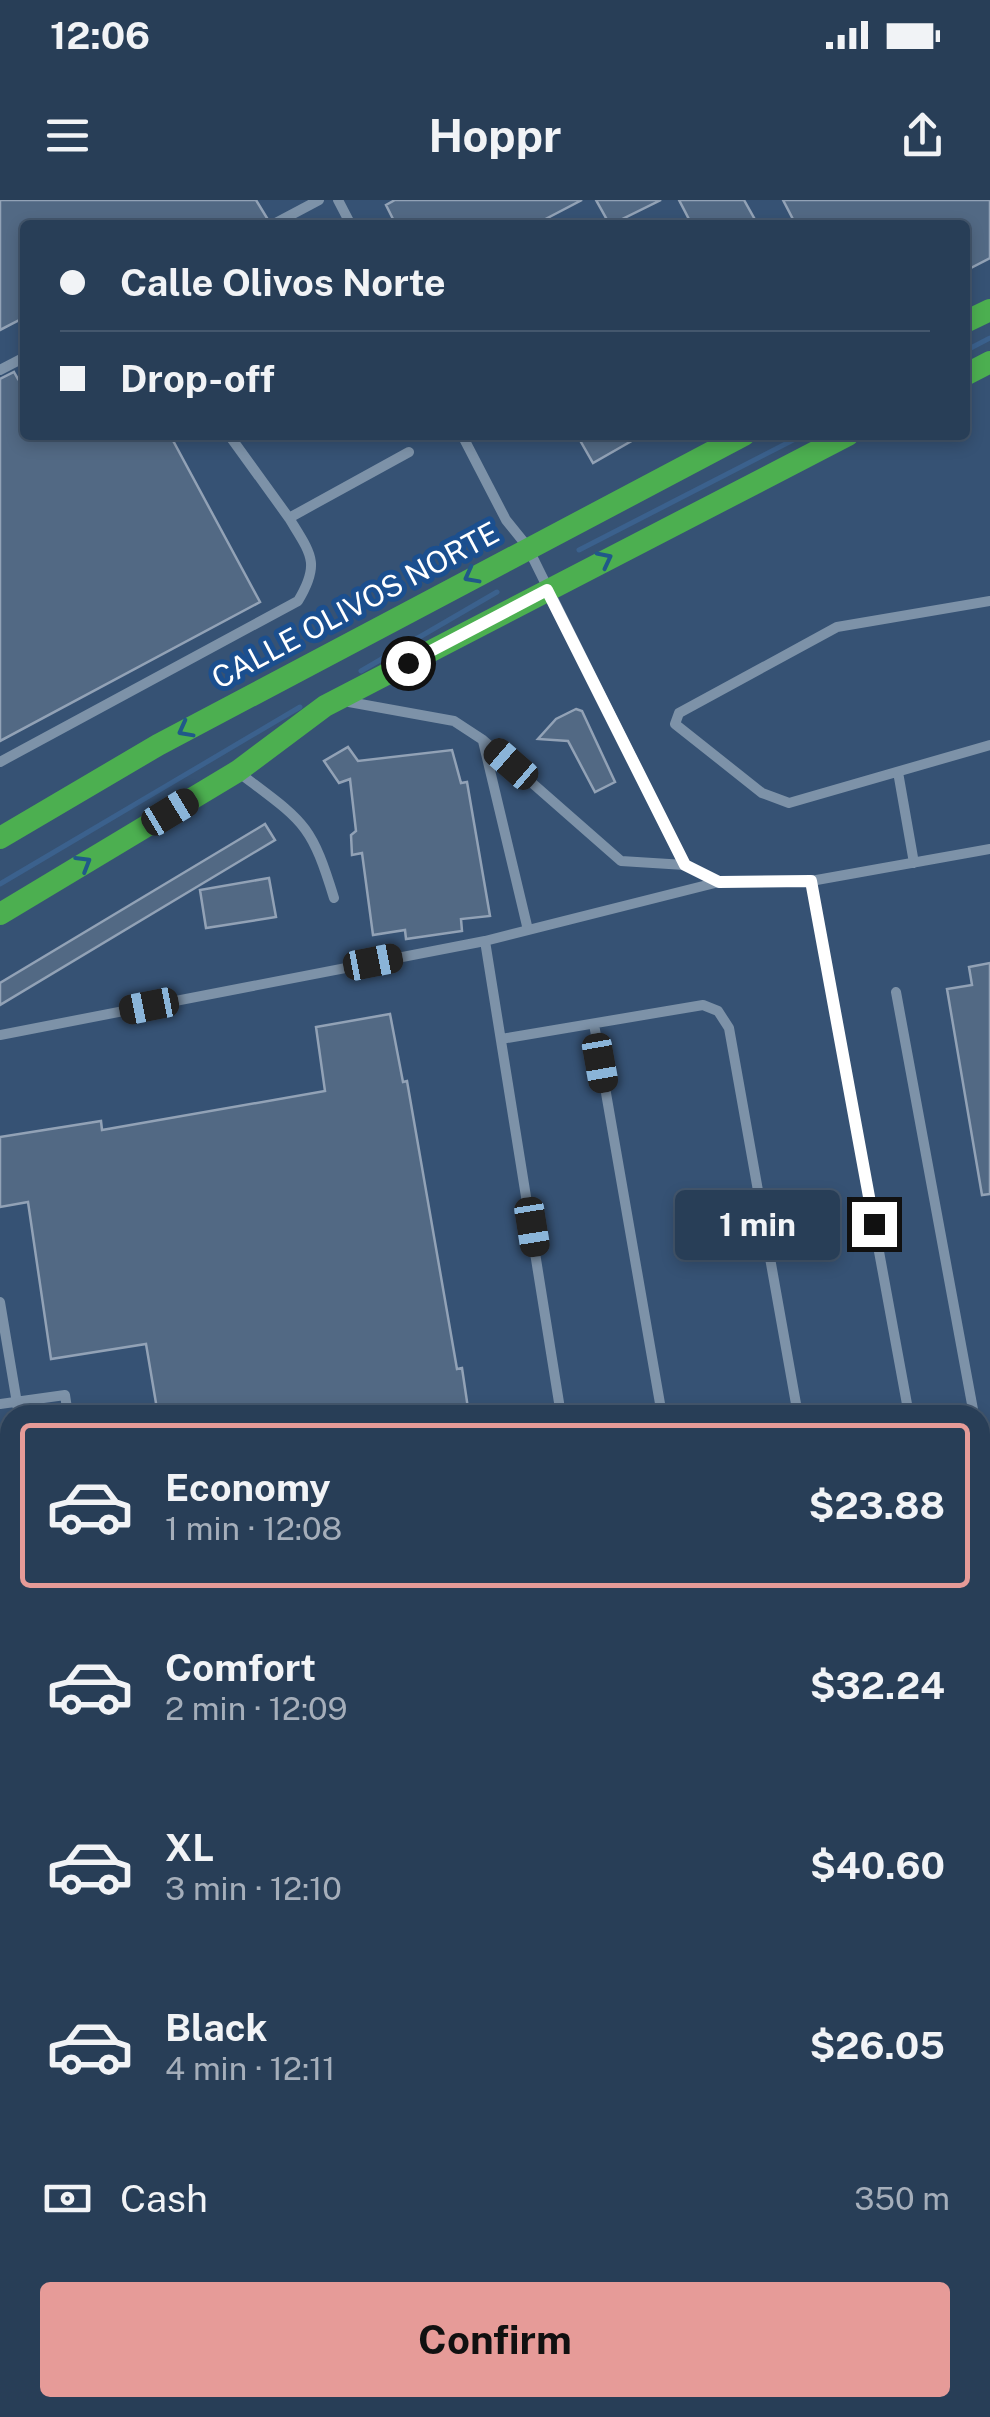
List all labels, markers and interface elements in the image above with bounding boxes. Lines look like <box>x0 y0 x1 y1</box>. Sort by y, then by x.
text: 12:06 <box>50 13 150 58</box>
icon: menu <box>40 108 95 163</box>
icon: share <box>895 108 950 163</box>
text: Hoppr <box>428 109 562 162</box>
text: Calle Olivos Norte <box>120 260 446 305</box>
text: Drop-off <box>120 356 275 401</box>
street label: CALLE OLIVOS NORTE <box>205 514 505 696</box>
one-way arrow <box>595 552 613 571</box>
one-way arrow <box>464 564 482 583</box>
route start <box>386 641 431 686</box>
one-way arrow <box>178 718 196 737</box>
car <box>479 733 543 795</box>
car <box>137 784 203 840</box>
one-way arrow <box>73 856 91 875</box>
car <box>341 942 405 982</box>
car <box>117 986 181 1026</box>
car <box>580 1031 620 1095</box>
callout: 1 min <box>674 1189 839 1259</box>
car <box>512 1195 552 1259</box>
route end <box>852 1202 897 1247</box>
text: 1 min <box>719 1206 796 1243</box>
icon: car <box>45 1461 135 1551</box>
text: Economy <box>165 1465 331 1510</box>
text: $23.88 <box>809 1483 945 1528</box>
text: 1 min · 12:08 <box>165 1510 342 1547</box>
icon: car <box>45 1641 135 1731</box>
text: Comfort <box>165 1645 316 1690</box>
text: $32.24 <box>810 1663 945 1708</box>
text: 2 min · 12:09 <box>165 1690 347 1727</box>
icon: car <box>45 1821 135 1911</box>
text: XL <box>165 1825 214 1870</box>
text: $40.60 <box>810 1843 945 1888</box>
text: 3 min · 12:10 <box>165 1870 342 1907</box>
icon: car <box>45 2001 135 2091</box>
text: Black <box>165 2005 268 2050</box>
text: $26.05 <box>810 2023 945 2068</box>
text: 4 min · 12:11 <box>165 2050 335 2087</box>
icon: cash <box>40 2171 95 2226</box>
text: Cash <box>120 2176 208 2221</box>
text: 350 m <box>854 2180 950 2217</box>
button: Confirm <box>40 2282 950 2397</box>

